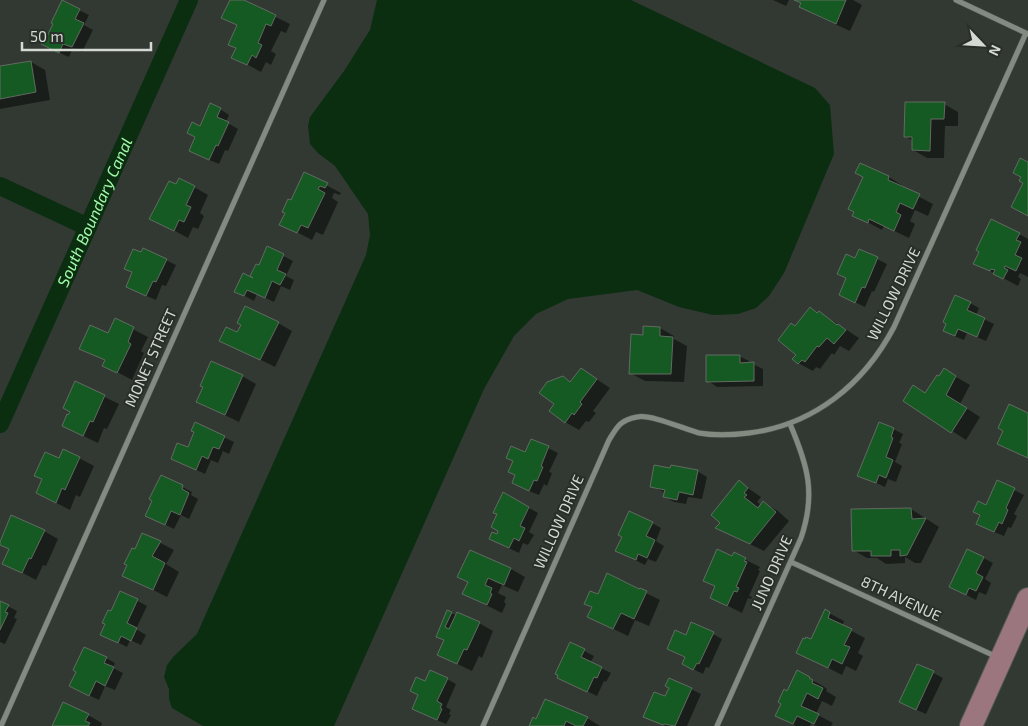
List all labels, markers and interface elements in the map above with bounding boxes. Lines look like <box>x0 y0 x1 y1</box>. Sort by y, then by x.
scale bar <box>22 20 151 52</box>
north arrow <box>958 20 1008 70</box>
text: 50 m <box>30 27 64 45</box>
text: N <box>985 43 1005 59</box>
water label: South Boundary Canal <box>52 134 136 289</box>
street label: WILLOW DRIVE <box>863 244 923 343</box>
street label: MONET STREET <box>120 305 180 410</box>
street label: WILLOW DRIVE <box>529 472 587 572</box>
street label: JUNO DRIVE <box>747 533 796 613</box>
street label: 8TH AVENUE <box>859 572 944 624</box>

